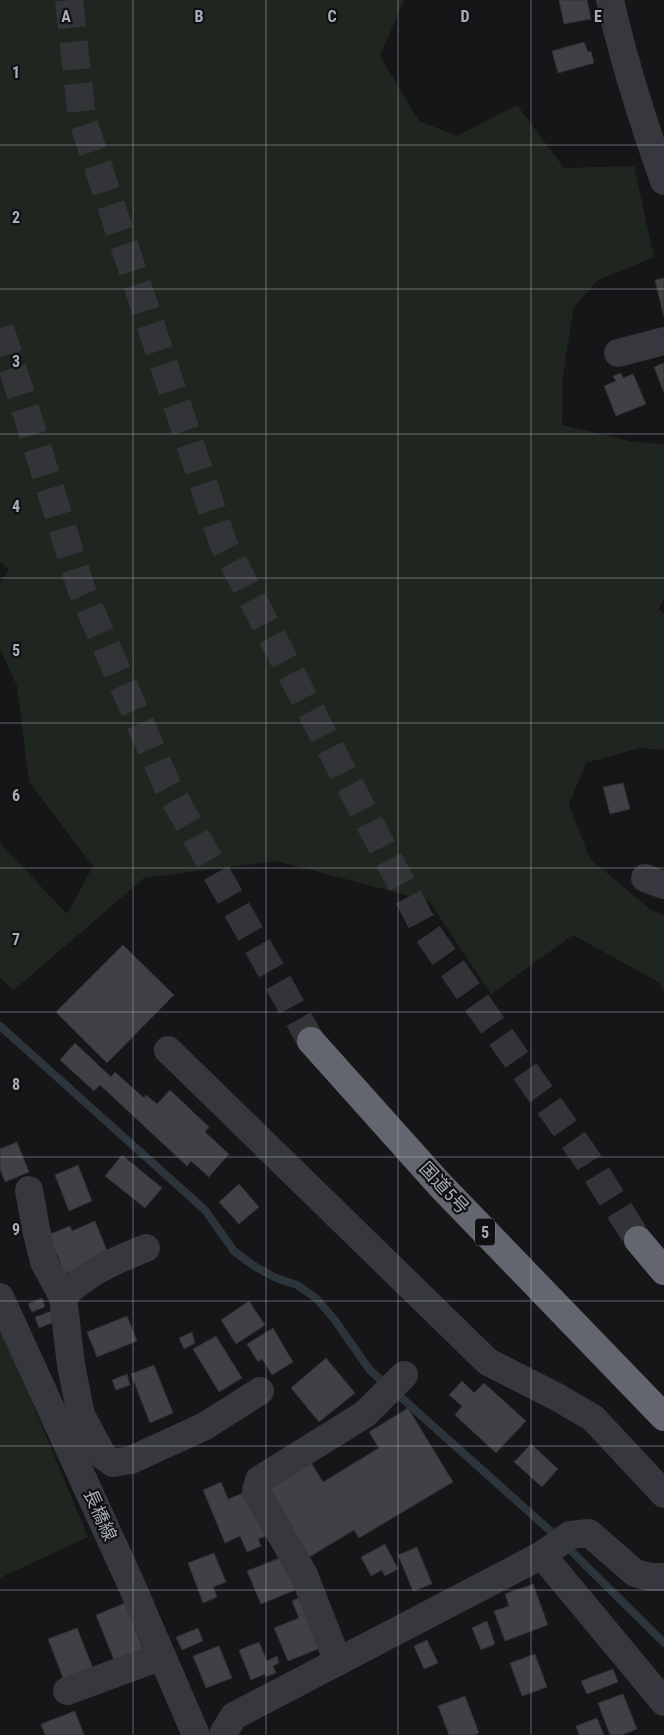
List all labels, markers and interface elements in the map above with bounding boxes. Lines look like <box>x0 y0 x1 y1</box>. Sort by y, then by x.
text: A <box>61 7 71 26</box>
text: B <box>195 7 204 26</box>
text: C <box>327 7 337 26</box>
text: D <box>460 7 470 26</box>
text: E <box>594 7 602 26</box>
text: 1 <box>12 63 20 82</box>
text: 2 <box>12 208 20 227</box>
text: 3 <box>12 352 20 371</box>
text: 4 <box>12 497 20 516</box>
text: 5 <box>12 641 20 660</box>
text: 6 <box>12 786 20 805</box>
text: 7 <box>12 930 20 949</box>
text: 8 <box>12 1075 20 1094</box>
street label: 国道5号 <box>415 1158 473 1218</box>
road number: 5 <box>475 1218 495 1246</box>
text: 9 <box>12 1220 20 1239</box>
street label: 長橋線 <box>80 1486 121 1544</box>

